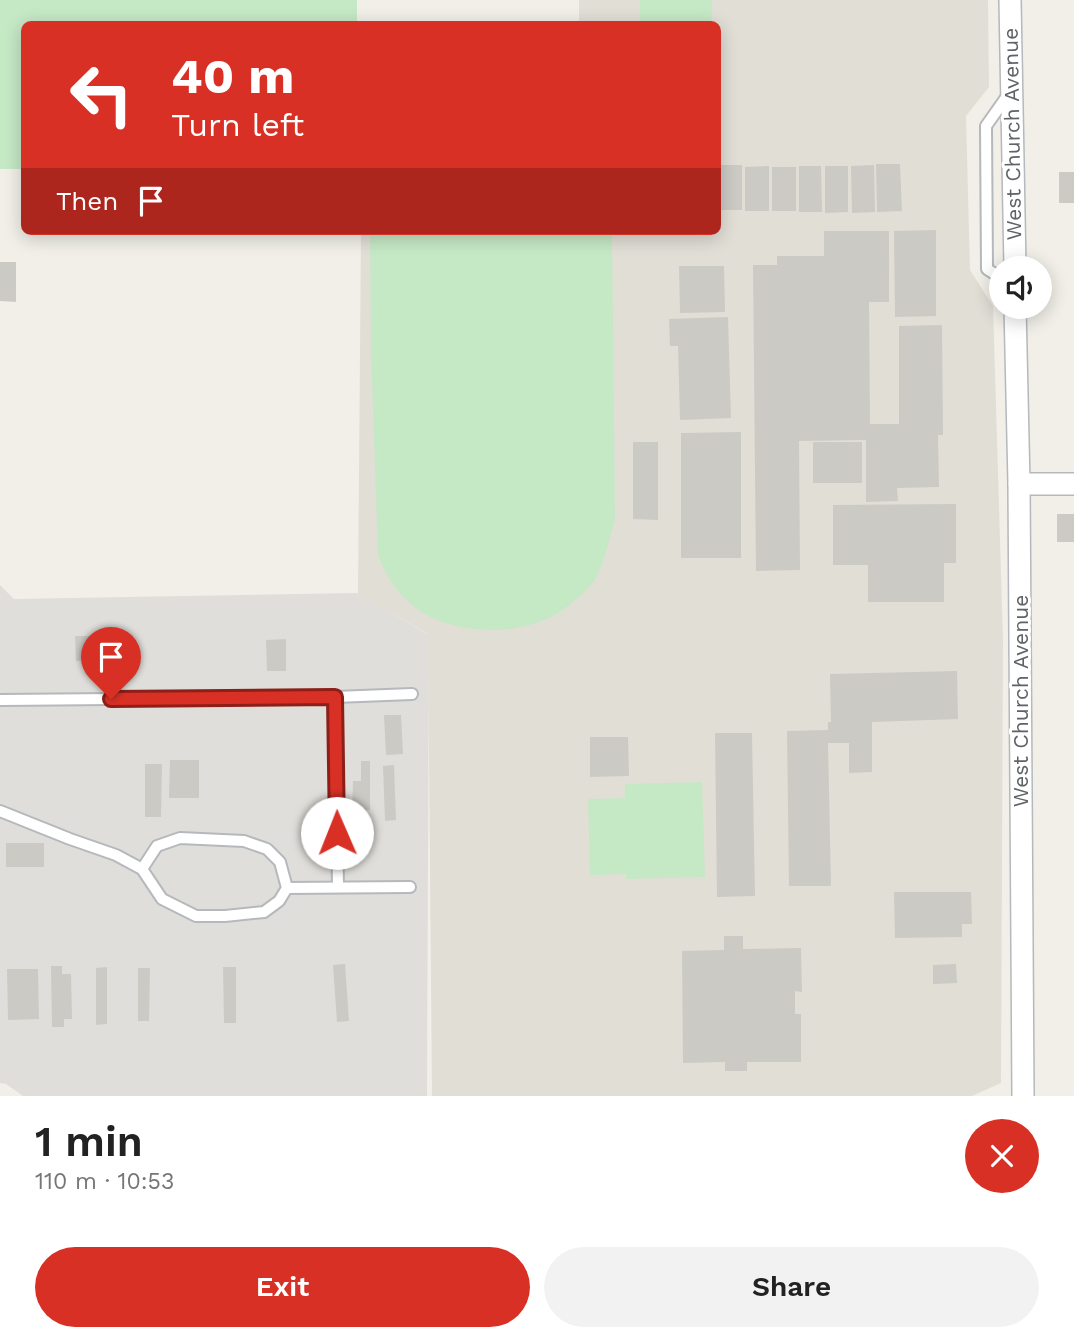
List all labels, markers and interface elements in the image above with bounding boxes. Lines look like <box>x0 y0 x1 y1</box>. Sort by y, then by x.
street label: West Church Avenue <box>998 28 1026 240</box>
text: 40 m <box>171 47 294 105</box>
icon: left <box>56 49 147 140</box>
text: Turn left <box>171 106 304 144</box>
icon: arrive <box>132 182 170 220</box>
text: Then <box>56 186 118 216</box>
map controls <box>989 256 1052 319</box>
button: sound <box>989 256 1052 319</box>
street label: West Church Avenue <box>1008 595 1033 807</box>
pin <box>81 627 141 699</box>
icon: arrive <box>92 638 130 676</box>
position arrow <box>300 796 374 870</box>
text: 1 min <box>35 1117 143 1166</box>
button: close <box>965 1119 1039 1193</box>
text: 110 m · 10:53 <box>35 1168 174 1195</box>
button: Exit <box>35 1247 530 1327</box>
button: Share <box>544 1247 1039 1327</box>

